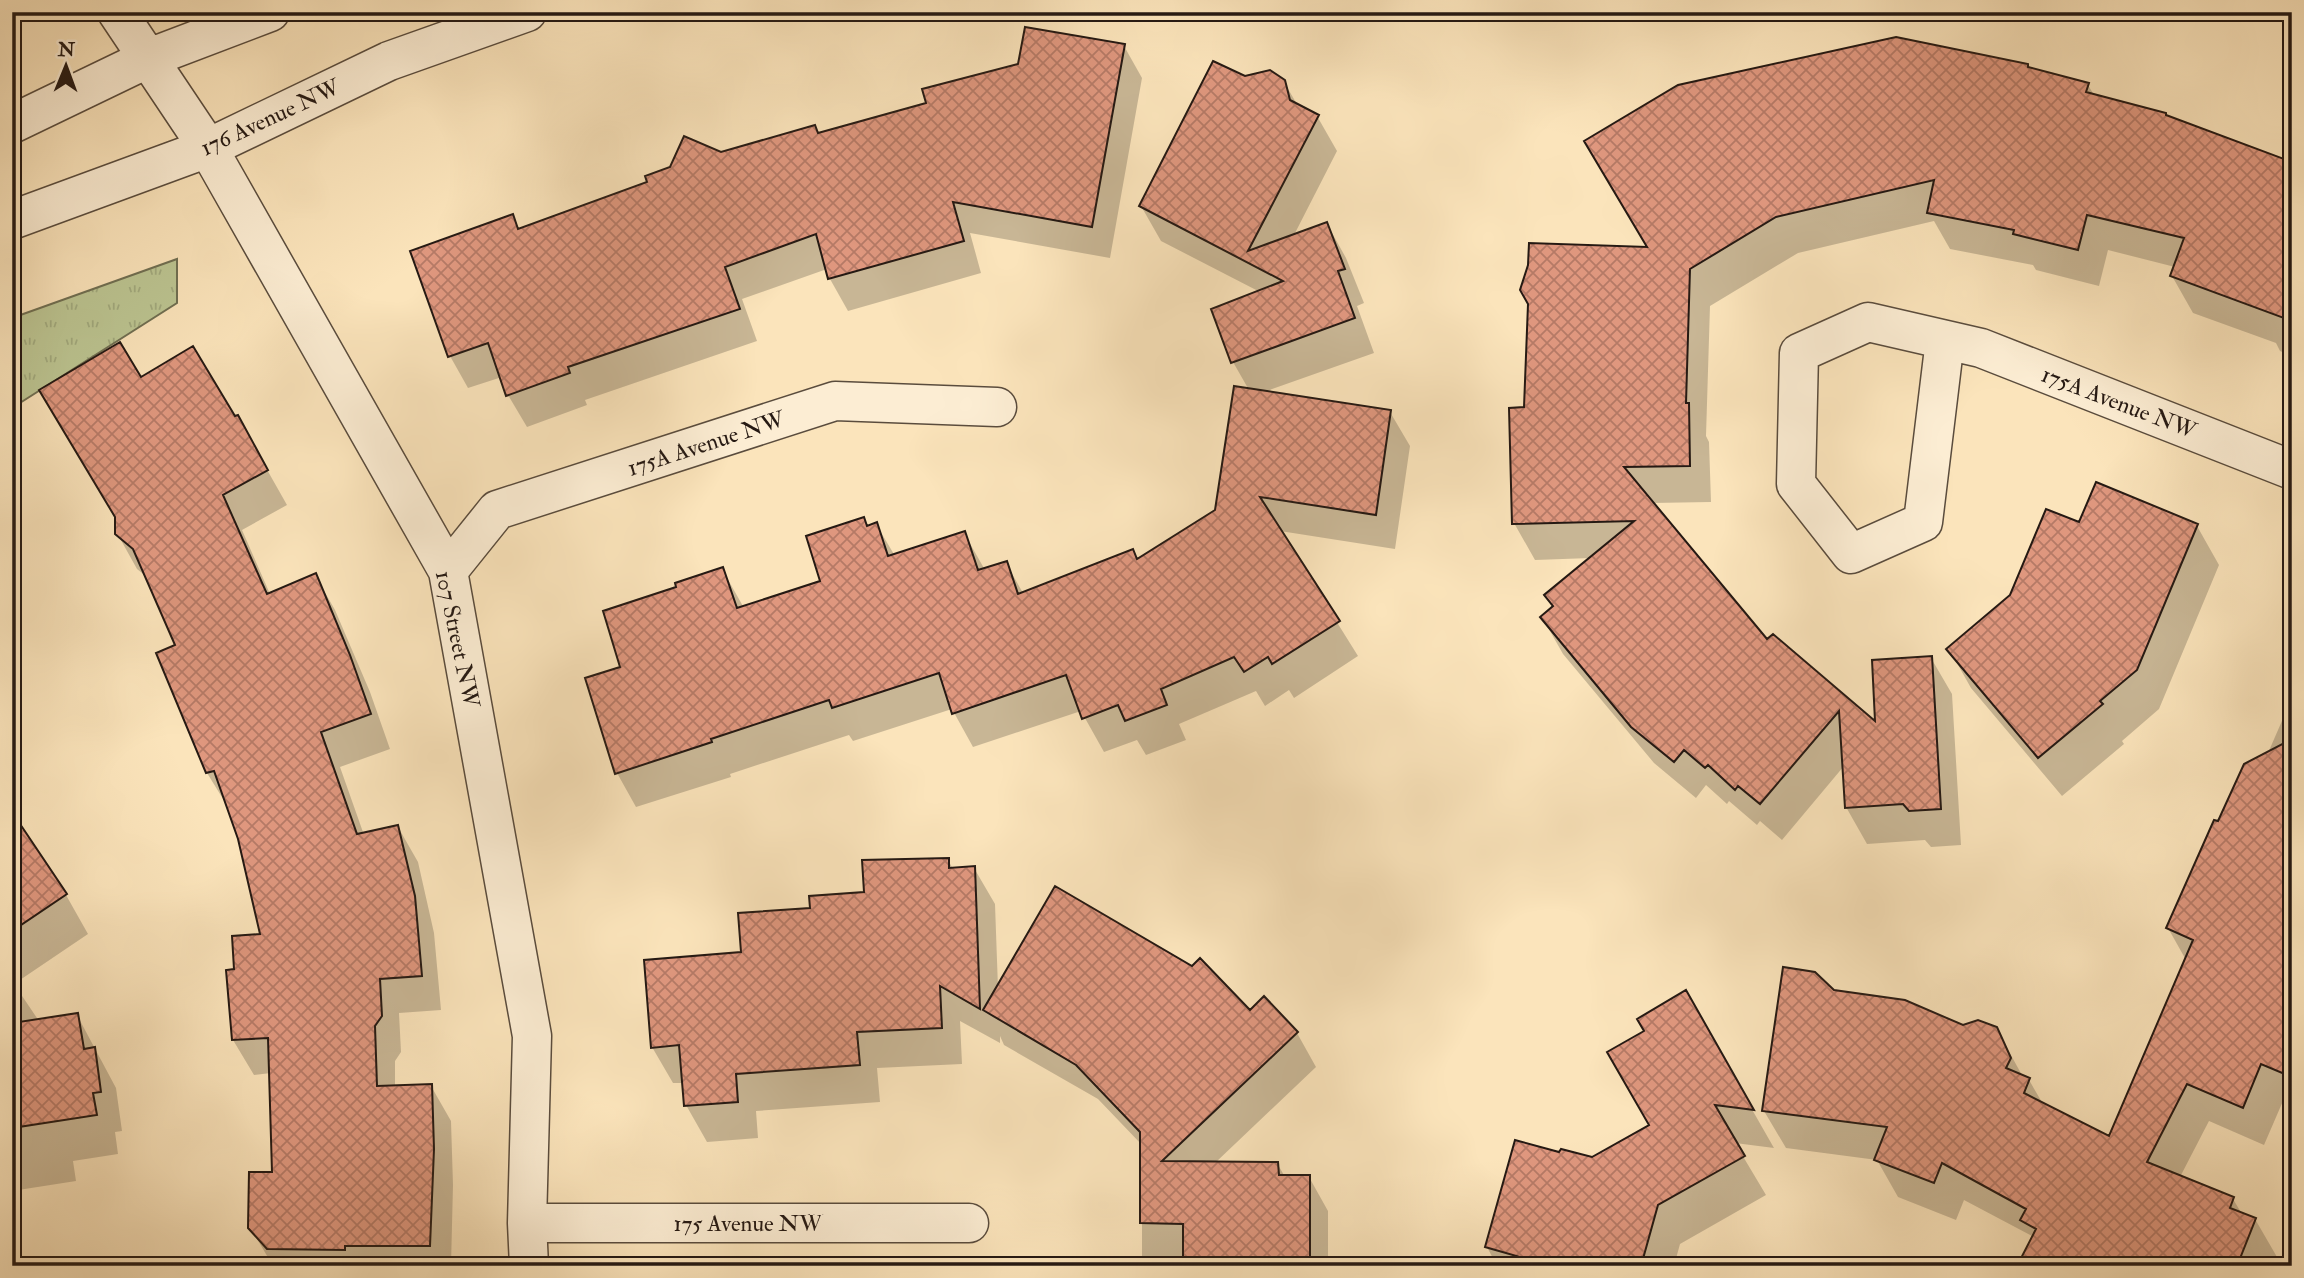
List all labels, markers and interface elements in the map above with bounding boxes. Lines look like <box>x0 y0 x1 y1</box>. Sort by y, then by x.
north arrow <box>32 32 102 102</box>
text: N <box>57 38 76 62</box>
street label: 176 Avenue NW <box>196 72 346 162</box>
street label: 175A Avenue NW <box>2037 360 2202 446</box>
street label: 175A Avenue NW <box>624 404 790 483</box>
street label: 107 Street NW <box>429 568 487 712</box>
street label: 175 Avenue NW <box>673 1209 824 1238</box>

